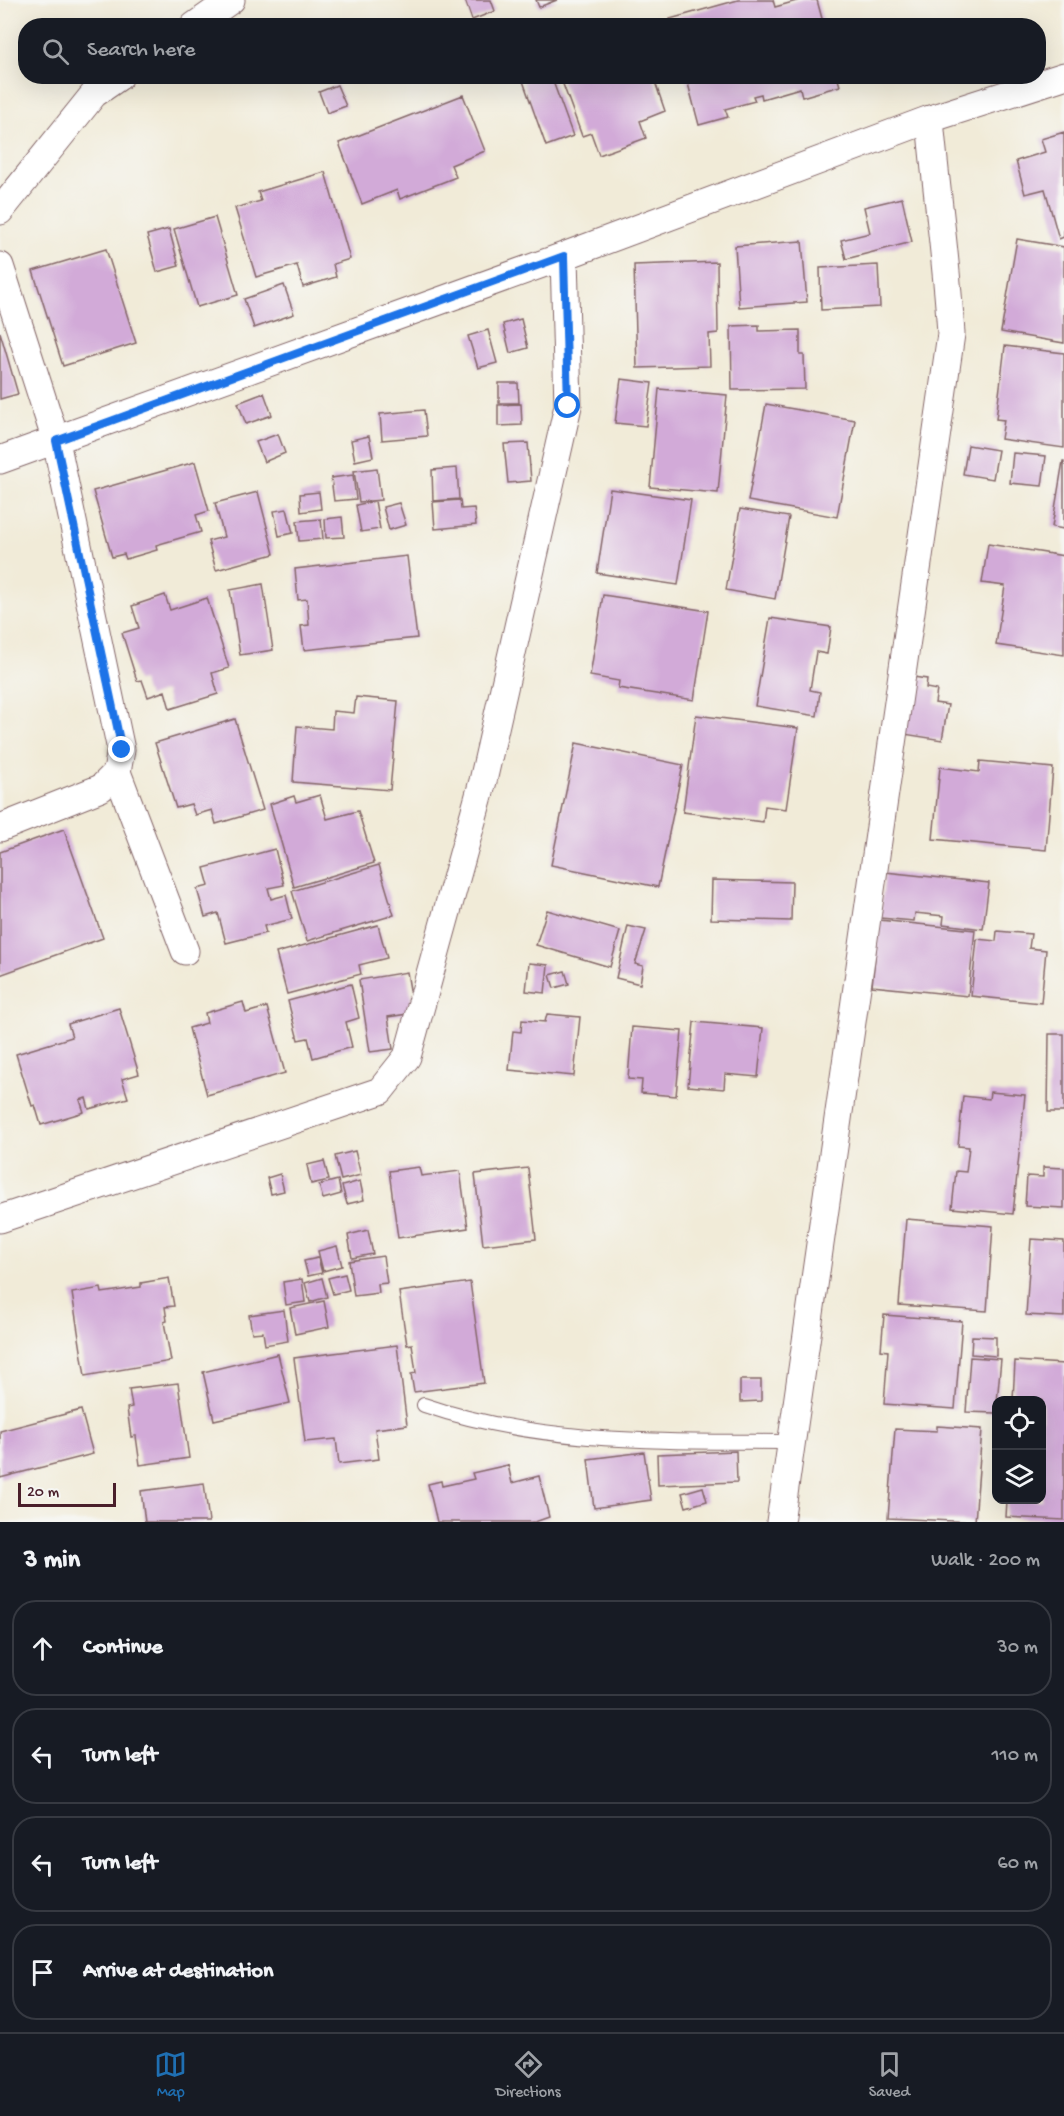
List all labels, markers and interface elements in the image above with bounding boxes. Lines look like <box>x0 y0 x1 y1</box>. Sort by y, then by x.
search box <box>18 18 1046 84</box>
icon: search <box>39 35 72 68</box>
text: Search here <box>87 38 195 64</box>
route start <box>554 392 580 418</box>
route end <box>108 736 134 762</box>
map controls <box>992 1396 1046 1504</box>
button: locate <box>992 1396 1046 1450</box>
button: layers <box>992 1450 1046 1504</box>
scale bar <box>18 1480 116 1508</box>
text: 20 m <box>27 1484 59 1503</box>
text: 3 min <box>24 1546 80 1577</box>
text: Walk · 200 m <box>931 1550 1040 1573</box>
icon: ahead <box>26 1632 59 1665</box>
text: Continue <box>83 1635 163 1661</box>
text: 30 m <box>997 1637 1038 1660</box>
icon: left <box>26 1740 59 1773</box>
text: Turn left <box>83 1743 157 1769</box>
text: 110 m <box>992 1745 1038 1768</box>
icon: left <box>26 1848 59 1881</box>
text: Turn left <box>83 1851 157 1877</box>
text: 60 m <box>998 1853 1038 1876</box>
icon: arrive <box>26 1956 59 1989</box>
text: Arrive at destination <box>83 1959 273 1985</box>
tab: Map <box>154 2048 187 2103</box>
tab: Directions <box>495 2048 561 2103</box>
tab: Saved <box>869 2048 910 2103</box>

